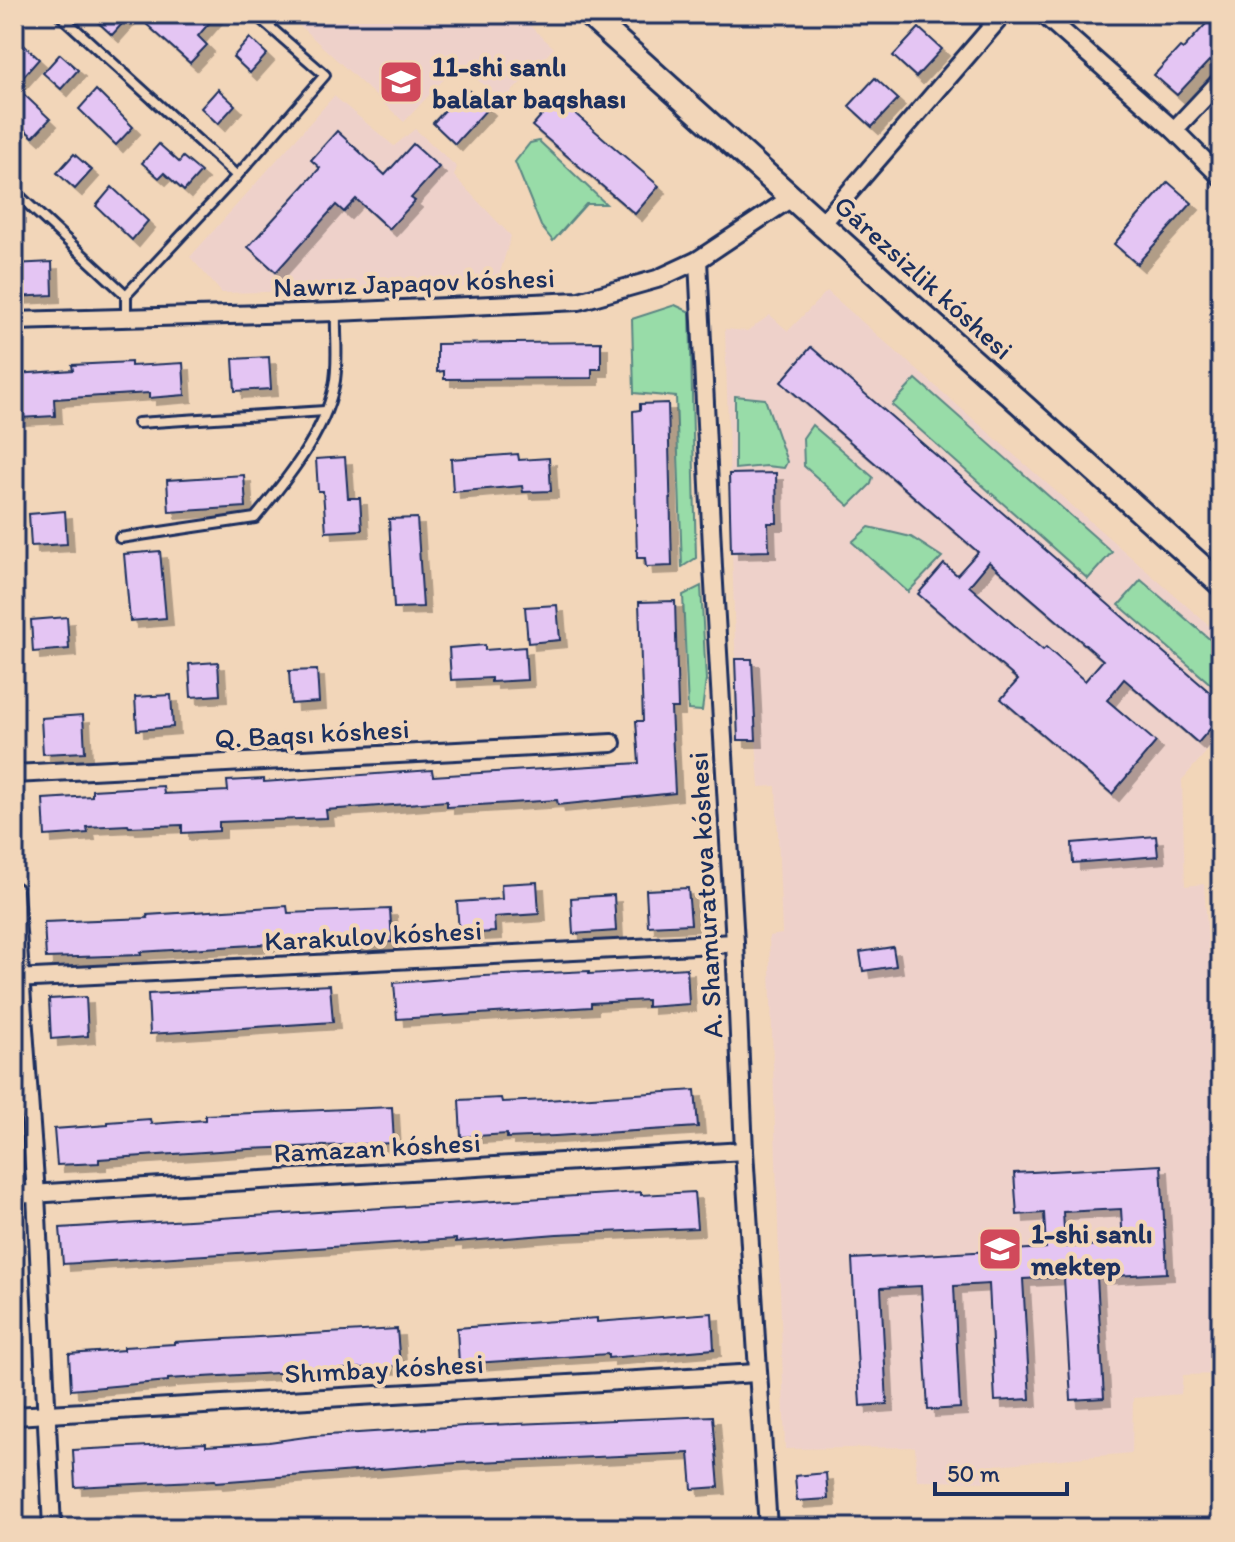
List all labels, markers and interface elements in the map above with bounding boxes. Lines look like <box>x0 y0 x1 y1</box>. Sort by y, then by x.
place label: 11-shi sanlı balalar baqshası <box>432 49 627 115</box>
school or university icon: 11-shi sanlı balalar baqshası <box>377 58 425 106</box>
street label: Gárezsizlik kóshesi <box>828 188 1020 366</box>
street label: Nawrız Japaqov kóshesi <box>273 260 555 304</box>
street label: Q. Baqsı kóshesi <box>214 711 410 755</box>
street label: A. Shamuratova kóshesi <box>681 751 729 1039</box>
street label: Karakulov kóshesi <box>263 912 483 958</box>
street label: Ramazan kóshesi <box>273 1125 481 1169</box>
place label: 1-shi sanlı mektep <box>1030 1216 1153 1282</box>
school or university icon: 1-shi sanlı mektep <box>976 1225 1024 1273</box>
street label: Shımbay kóshesi <box>284 1346 484 1390</box>
scale bar <box>935 1446 1067 1496</box>
text: 50 m <box>947 1459 1000 1488</box>

